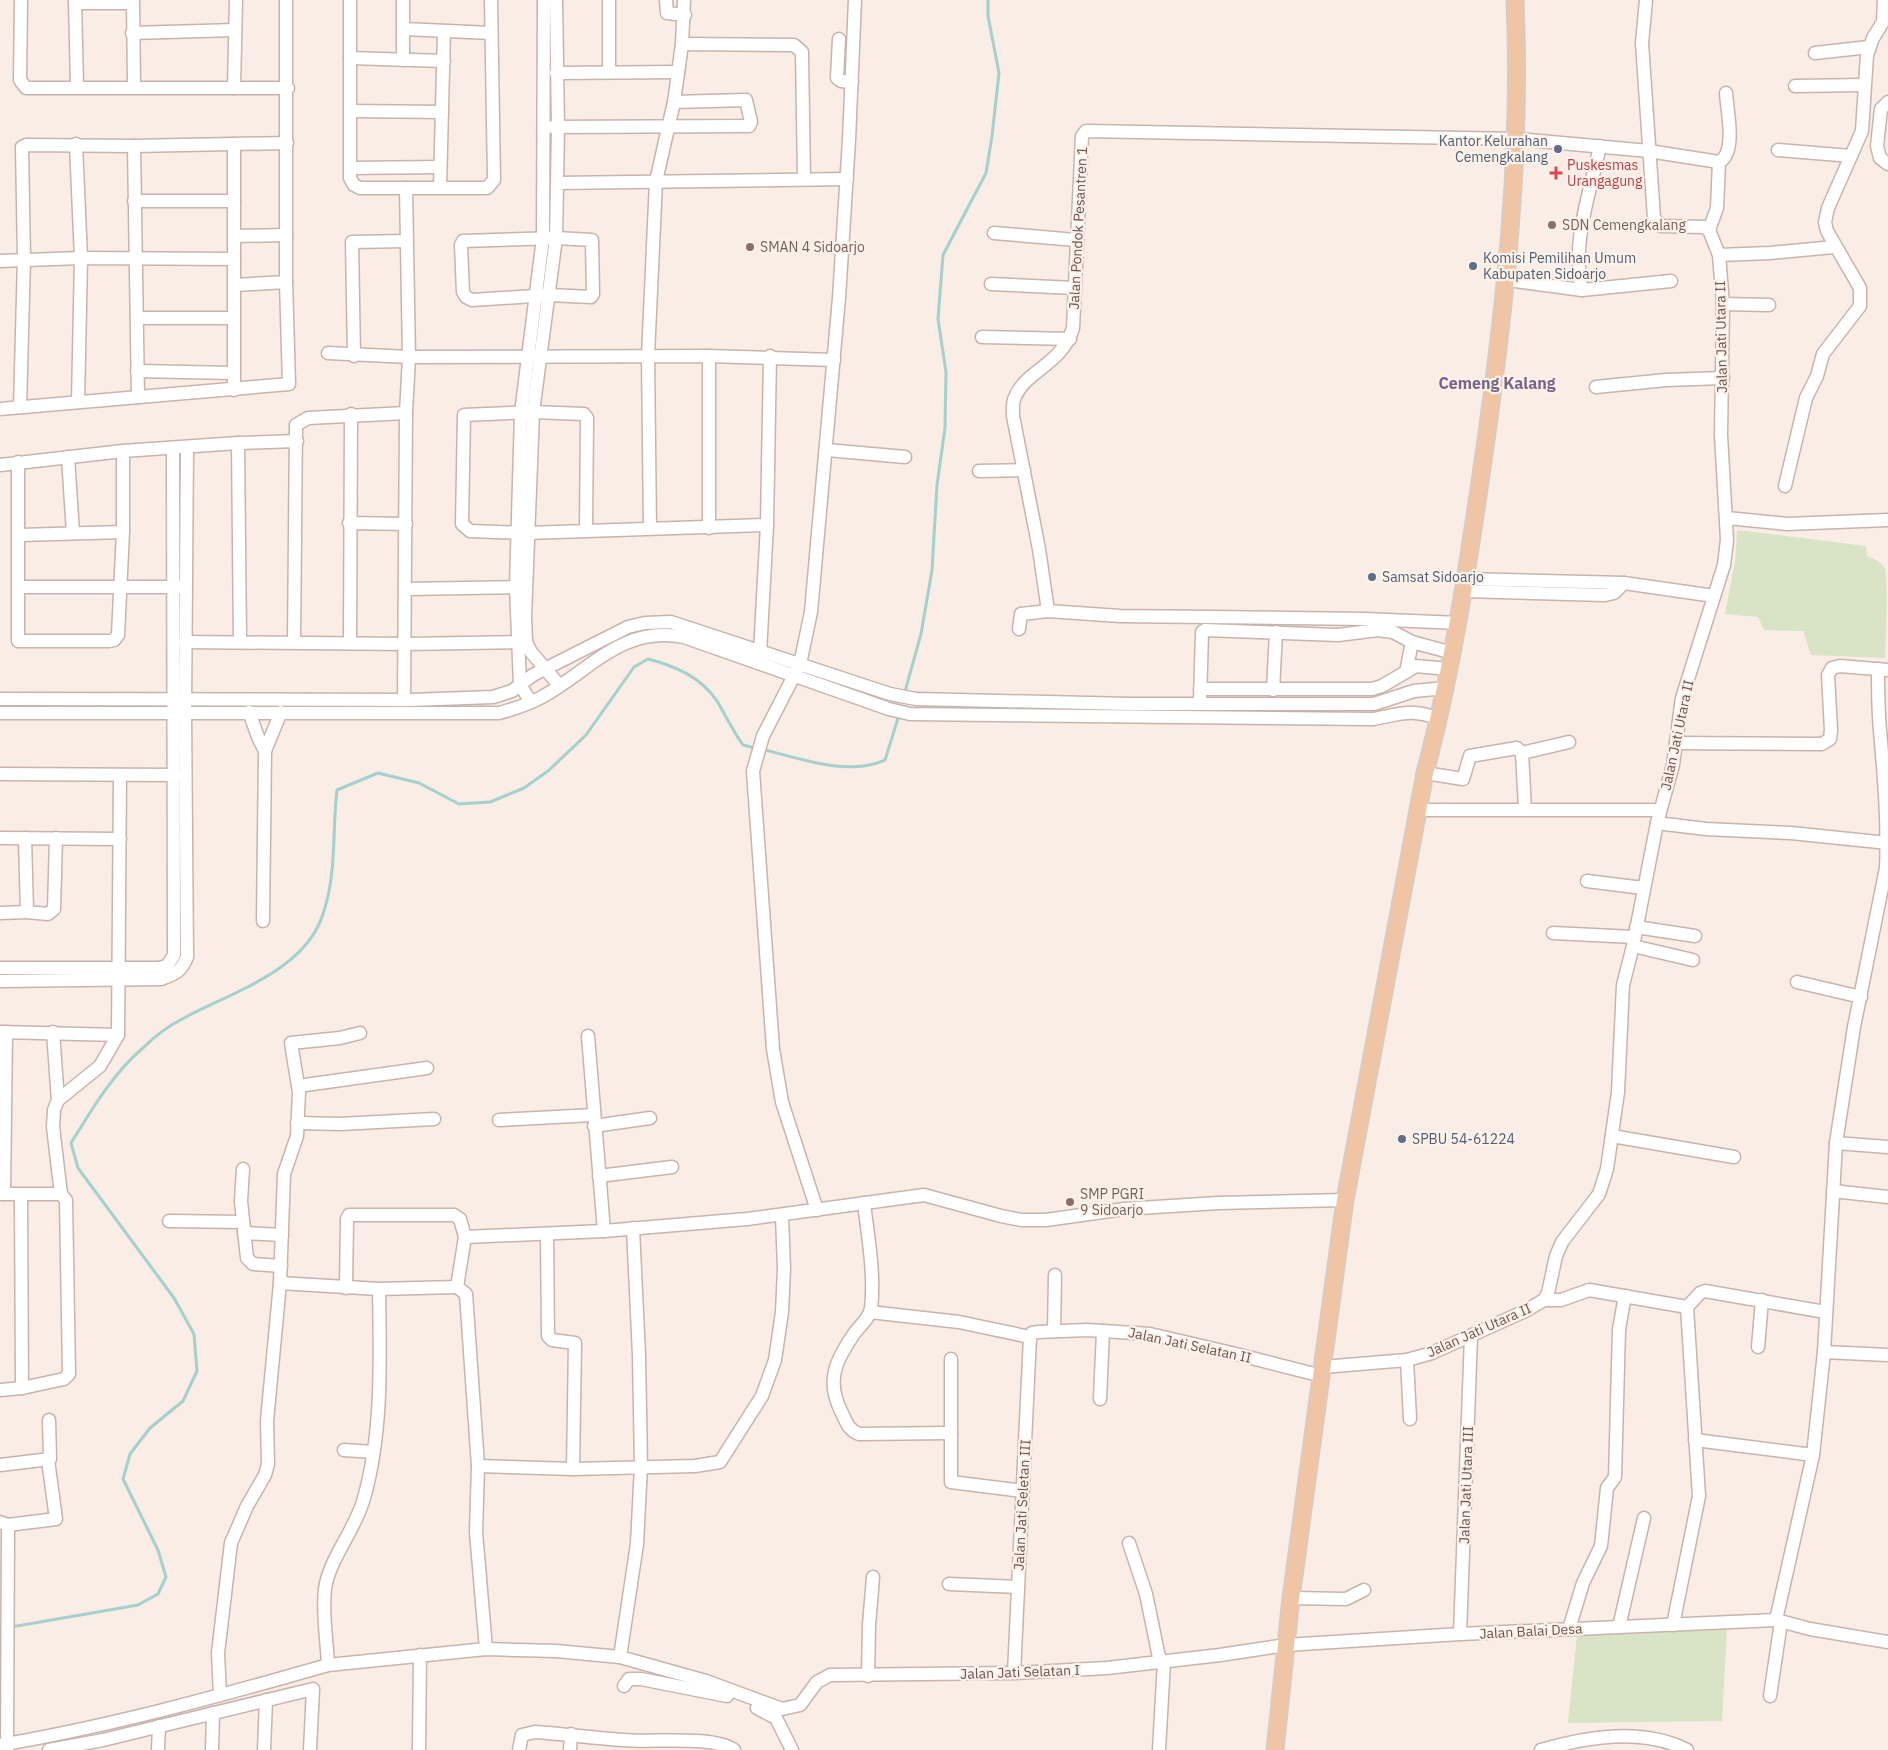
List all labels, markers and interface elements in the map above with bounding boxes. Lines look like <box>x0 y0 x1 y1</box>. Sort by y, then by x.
place label: Kantor Kelurahan Cemengkalang <box>1439 132 1549 166</box>
marker: Kantor Kelurahan Cemengkalang <box>1552 143 1564 155</box>
street label: Jalan Pondok Pesantren 1 <box>1065 146 1091 310</box>
place label: Puskesmas Urangagung <box>1567 156 1643 190</box>
marker: Puskesmas Urangagung <box>1549 166 1563 180</box>
place label: SDN Cemengkalang <box>1562 216 1686 234</box>
marker: SDN Cemengkalang <box>1546 219 1558 231</box>
place label: SMAN 4 Sidoarjo <box>760 238 865 256</box>
marker: SMAN 4 Sidoarjo <box>744 241 756 253</box>
place label: Komisi Pemilihan Umum Kabupaten Sidoarjo <box>1483 249 1636 283</box>
marker: Komisi Pemilihan Umum Kabupaten Sidoarjo <box>1467 260 1479 272</box>
street label: Jalan Jati Utara II <box>1711 281 1731 393</box>
district label: Cemeng Kalang <box>1438 373 1556 393</box>
place label: Samsat Sidoarjo <box>1382 568 1484 586</box>
marker: Samsat Sidoarjo <box>1366 571 1378 583</box>
street label: Jalan Jati Utara II <box>1657 678 1697 792</box>
place label: SPBU 54-61224 <box>1412 1130 1515 1148</box>
marker: SPBU 54-61224 <box>1396 1133 1408 1145</box>
place label: SMP PGRI 9 Sidoarjo <box>1080 1185 1144 1219</box>
marker: SMP PGRI 9 Sidoarjo <box>1064 1196 1076 1208</box>
street label: Jalan Jati Utara II <box>1424 1299 1534 1361</box>
street label: Jalan Jati Selatan II <box>1127 1323 1253 1367</box>
street label: Jalan Jati Utara III <box>1455 1426 1477 1544</box>
street label: Jalan Jati Seletan III <box>1010 1439 1034 1571</box>
street label: Jalan Balai Desa <box>1479 1619 1584 1643</box>
street label: Jalan Jati Selatan I <box>960 1661 1080 1683</box>

